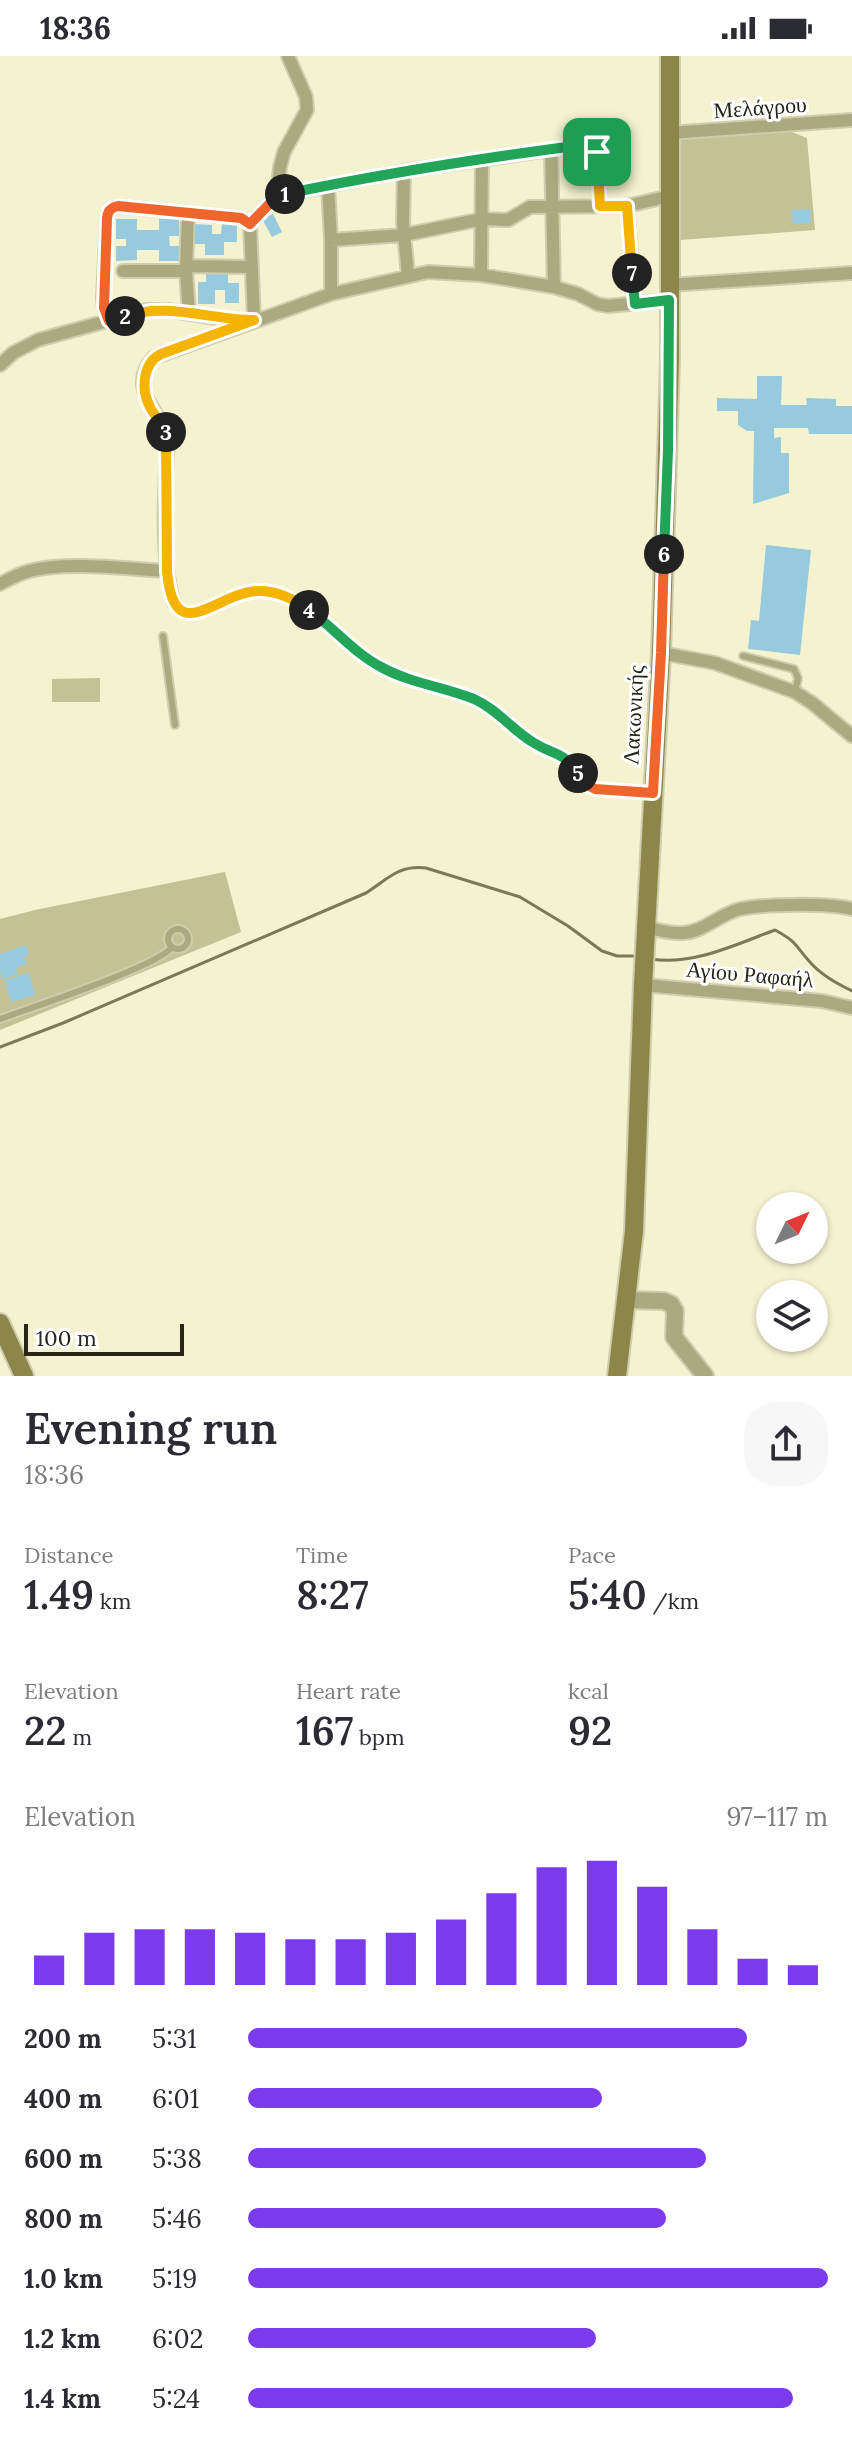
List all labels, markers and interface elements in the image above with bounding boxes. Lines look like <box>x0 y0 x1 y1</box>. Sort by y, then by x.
text: 18:36 <box>40 9 111 47</box>
street label: Μελάγρου <box>712 90 808 124</box>
pin <box>563 118 631 186</box>
icon: arrive <box>575 130 619 174</box>
pin: 1 <box>265 174 305 214</box>
text: 1 <box>281 180 289 208</box>
pin: 7 <box>612 253 652 293</box>
text: 7 <box>627 259 637 287</box>
pin: 2 <box>105 296 145 336</box>
text: 2 <box>119 302 131 330</box>
pin: 3 <box>146 412 186 452</box>
text: 3 <box>160 418 172 446</box>
pin: 6 <box>644 534 684 574</box>
text: 6 <box>658 540 670 568</box>
pin: 4 <box>289 590 329 630</box>
text: 4 <box>303 596 315 624</box>
street label: Λακωνικής <box>616 664 650 766</box>
pin: 5 <box>558 753 598 793</box>
text: 5 <box>572 759 584 787</box>
street label: Αγίου Ραφαήλ <box>685 954 815 994</box>
north arrow <box>756 1192 828 1264</box>
map controls <box>756 1192 828 1352</box>
button: layers <box>756 1280 828 1352</box>
scale bar <box>24 1320 184 1356</box>
text: 100 m <box>36 1324 97 1352</box>
text: Evening run <box>24 1400 277 1456</box>
button: share <box>744 1402 828 1486</box>
text: 18:36 <box>24 1458 84 1491</box>
text: Distance <box>24 1541 114 1569</box>
text: Time <box>296 1541 348 1569</box>
text: Pace <box>568 1541 616 1569</box>
text: 1.49 <box>24 1569 94 1620</box>
text: 8:27 <box>296 1569 369 1620</box>
text: 5:40 <box>568 1569 647 1620</box>
text: km <box>94 1587 131 1615</box>
text: /km <box>647 1587 699 1615</box>
text: Elevation <box>24 1677 119 1705</box>
text: Heart rate <box>296 1677 401 1705</box>
text: kcal <box>568 1677 609 1705</box>
text: 22 <box>24 1705 67 1756</box>
text: 167 <box>296 1705 353 1756</box>
text: 92 <box>568 1705 612 1756</box>
text: m <box>67 1723 92 1751</box>
text: bpm <box>353 1723 405 1751</box>
text: Elevation <box>24 1800 136 1833</box>
text: 97–117 m <box>726 1800 828 1833</box>
text: 200 m <box>24 2022 102 2055</box>
text: 5:31 <box>152 2022 197 2055</box>
text: 400 m <box>24 2082 102 2115</box>
text: 6:01 <box>152 2082 199 2115</box>
text: 600 m <box>24 2142 103 2175</box>
text: 5:38 <box>152 2142 202 2175</box>
text: 800 m <box>24 2202 103 2235</box>
text: 5:46 <box>152 2202 202 2235</box>
text: 1.0 km <box>24 2262 103 2295</box>
text: 5:19 <box>152 2262 197 2295</box>
text: 1.2 km <box>24 2322 101 2355</box>
text: 6:02 <box>152 2322 203 2355</box>
text: 1.4 km <box>24 2382 101 2415</box>
text: 5:24 <box>152 2382 200 2415</box>

